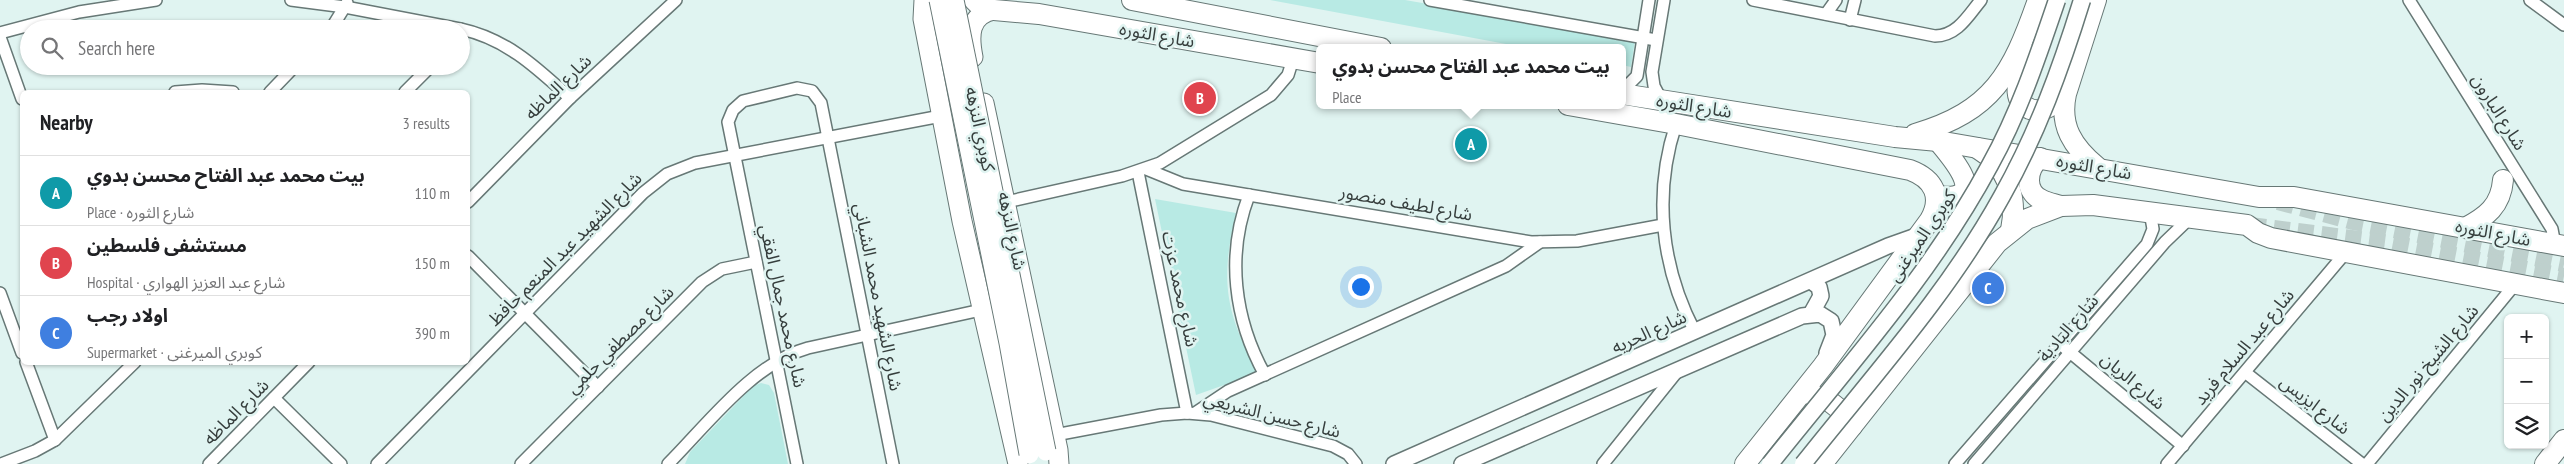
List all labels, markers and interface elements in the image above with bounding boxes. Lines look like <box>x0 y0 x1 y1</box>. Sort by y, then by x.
street label: شارع الثوره <box>1117 17 1197 55</box>
search box <box>20 20 470 75</box>
icon: search <box>38 34 66 62</box>
text: Search here <box>78 36 155 60</box>
popup <box>1316 44 1626 109</box>
street label: شارع الماظه <box>519 49 598 126</box>
text: بيت محمد عبد الفتاح محسن بدوي <box>1332 54 1610 78</box>
street label: شارع البارون <box>2464 69 2532 156</box>
pin: B <box>1184 79 1216 117</box>
street label: كوبري النزهه <box>958 84 1001 174</box>
text: Place <box>1332 87 1362 107</box>
street label: شارع الثوره <box>1654 88 1734 126</box>
text: Nearby <box>40 109 93 136</box>
text: 3 results <box>403 113 450 133</box>
pin: A <box>1455 125 1487 163</box>
street label: شارع الثوره <box>2054 149 2134 187</box>
text: بيت محمد عبد الفتاح محسن بدوي <box>87 163 365 187</box>
street label: شارع الشهيد عبد المنعم حافظ <box>483 167 649 333</box>
street label: شارع لطيف منصور <box>1336 179 1474 228</box>
text: A <box>52 183 60 203</box>
text: 110 m <box>415 183 450 203</box>
street label: كوبري الميرغنى <box>1882 185 1963 288</box>
street label: شارع النزهه <box>990 190 1032 273</box>
street label: شارع الشهيد محمد الشباني <box>846 201 908 393</box>
text: Place · شارع الثوره <box>87 202 194 222</box>
street label: شارع الثوره <box>2453 214 2533 254</box>
street label: شارع محمد جمال الفقي <box>752 222 812 390</box>
street label: شارع محمد عزت <box>1154 229 1204 349</box>
text: مستشفى فلسطين <box>87 233 247 257</box>
text: B <box>52 253 60 273</box>
text: 150 m <box>415 253 450 273</box>
pin: C <box>1972 269 2004 307</box>
text: Hospital · شارع عبد العزيز الهواري <box>87 272 285 292</box>
your location <box>1348 274 1374 300</box>
street label: شارع مصطفي حلمي <box>561 281 681 401</box>
street label: شارع عبد السلام فريد <box>2188 284 2301 411</box>
street label: شارع البادية <box>2032 289 2105 368</box>
street label: شارع الشيخ نور الدين <box>2372 299 2486 428</box>
text: اولاد رجب <box>87 303 168 327</box>
street label: شارع الحريه <box>1608 305 1691 361</box>
map controls <box>2504 314 2549 449</box>
button: + <box>2504 314 2549 359</box>
text: C <box>52 323 60 343</box>
text: 390 m <box>415 323 450 343</box>
text: Supermarket · كوبري الميرغنى <box>87 342 262 362</box>
street label: شارع الريان <box>2094 347 2170 417</box>
button: − <box>2504 359 2549 404</box>
street label: شارع ايزيس <box>2274 370 2355 442</box>
street label: شارع الماظه <box>198 374 276 452</box>
street label: شارع حسن الشريعي <box>1200 386 1343 446</box>
button: layers <box>2504 404 2549 449</box>

